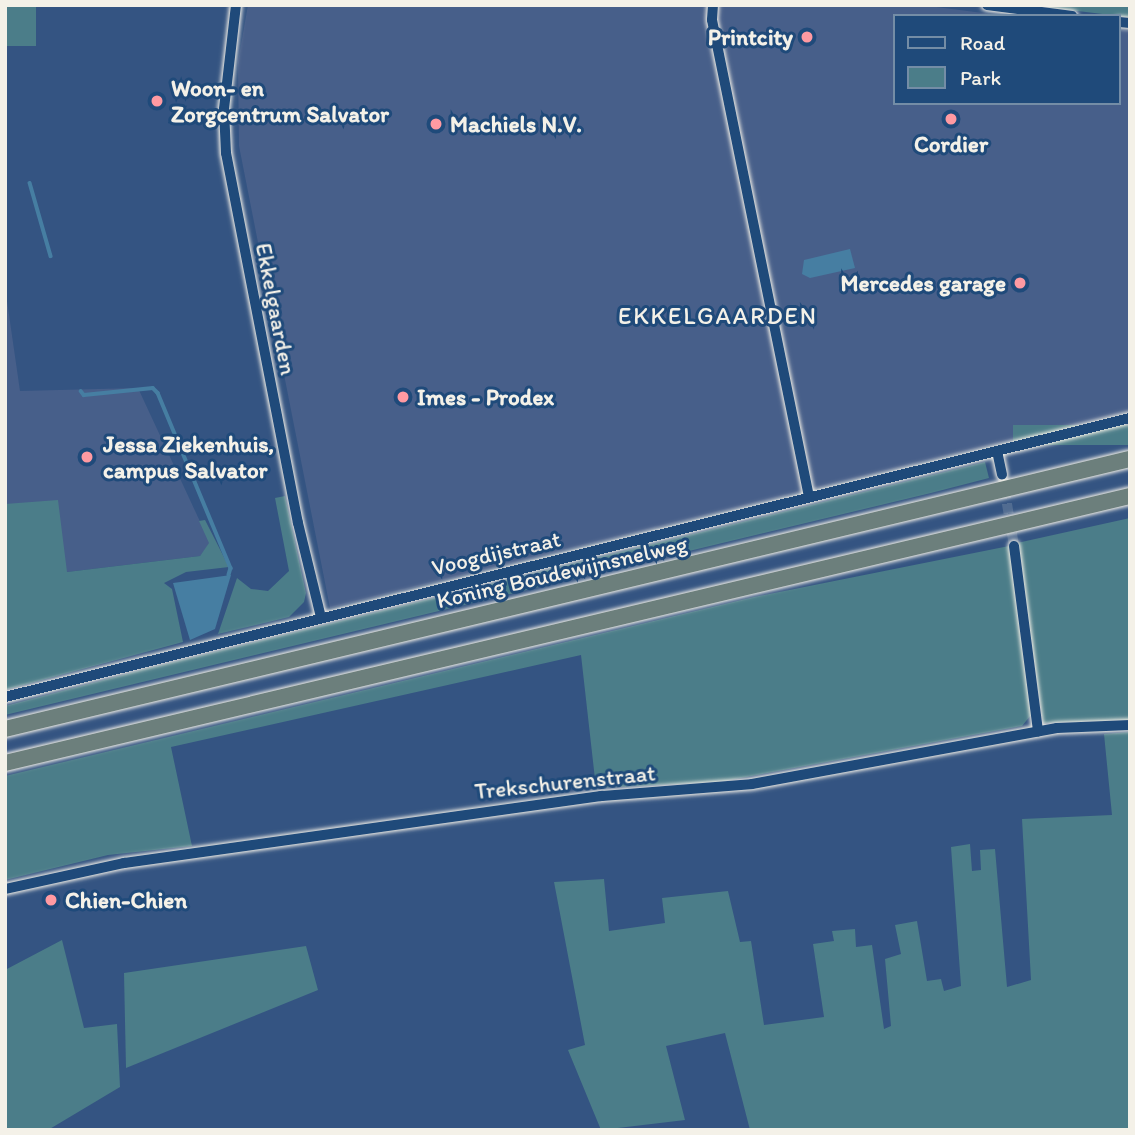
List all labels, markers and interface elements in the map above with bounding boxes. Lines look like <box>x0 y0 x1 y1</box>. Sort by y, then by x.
legend <box>894 14 1121 105</box>
place label: Printcity <box>708 23 793 51</box>
marker: Printcity <box>799 29 815 45</box>
text: Road <box>960 30 1005 55</box>
text: Park <box>960 65 1001 90</box>
place label: Woon- en Zorgcentrum Salvator <box>171 74 389 128</box>
marker: Woon- en Zorgcentrum Salvator <box>149 93 165 109</box>
place label: Machiels N.V. <box>450 110 582 138</box>
marker: Cordier <box>943 111 959 127</box>
marker: Machiels N.V. <box>428 116 444 132</box>
place label: Cordier <box>914 130 988 158</box>
street label: Ekkelgaarden <box>250 241 302 377</box>
place label: Mercedes garage <box>841 269 1006 297</box>
marker: Mercedes garage <box>1012 275 1028 291</box>
district label: EKKELGAARDEN <box>619 302 817 330</box>
place label: Imes - Prodex <box>417 383 554 411</box>
marker: Imes - Prodex <box>395 389 411 405</box>
place label: Jessa Ziekenhuis, campus Salvator <box>103 430 274 484</box>
marker: Jessa Ziekenhuis, campus Salvator <box>77 447 97 467</box>
street label: Voogdijstraat <box>429 525 563 581</box>
street label: Koning Boudewijnsnelweg <box>434 530 690 614</box>
street label: Trekschurenstraat <box>473 759 657 805</box>
place label: Chien-Chien <box>65 886 187 914</box>
marker: Chien-Chien <box>43 892 59 908</box>

